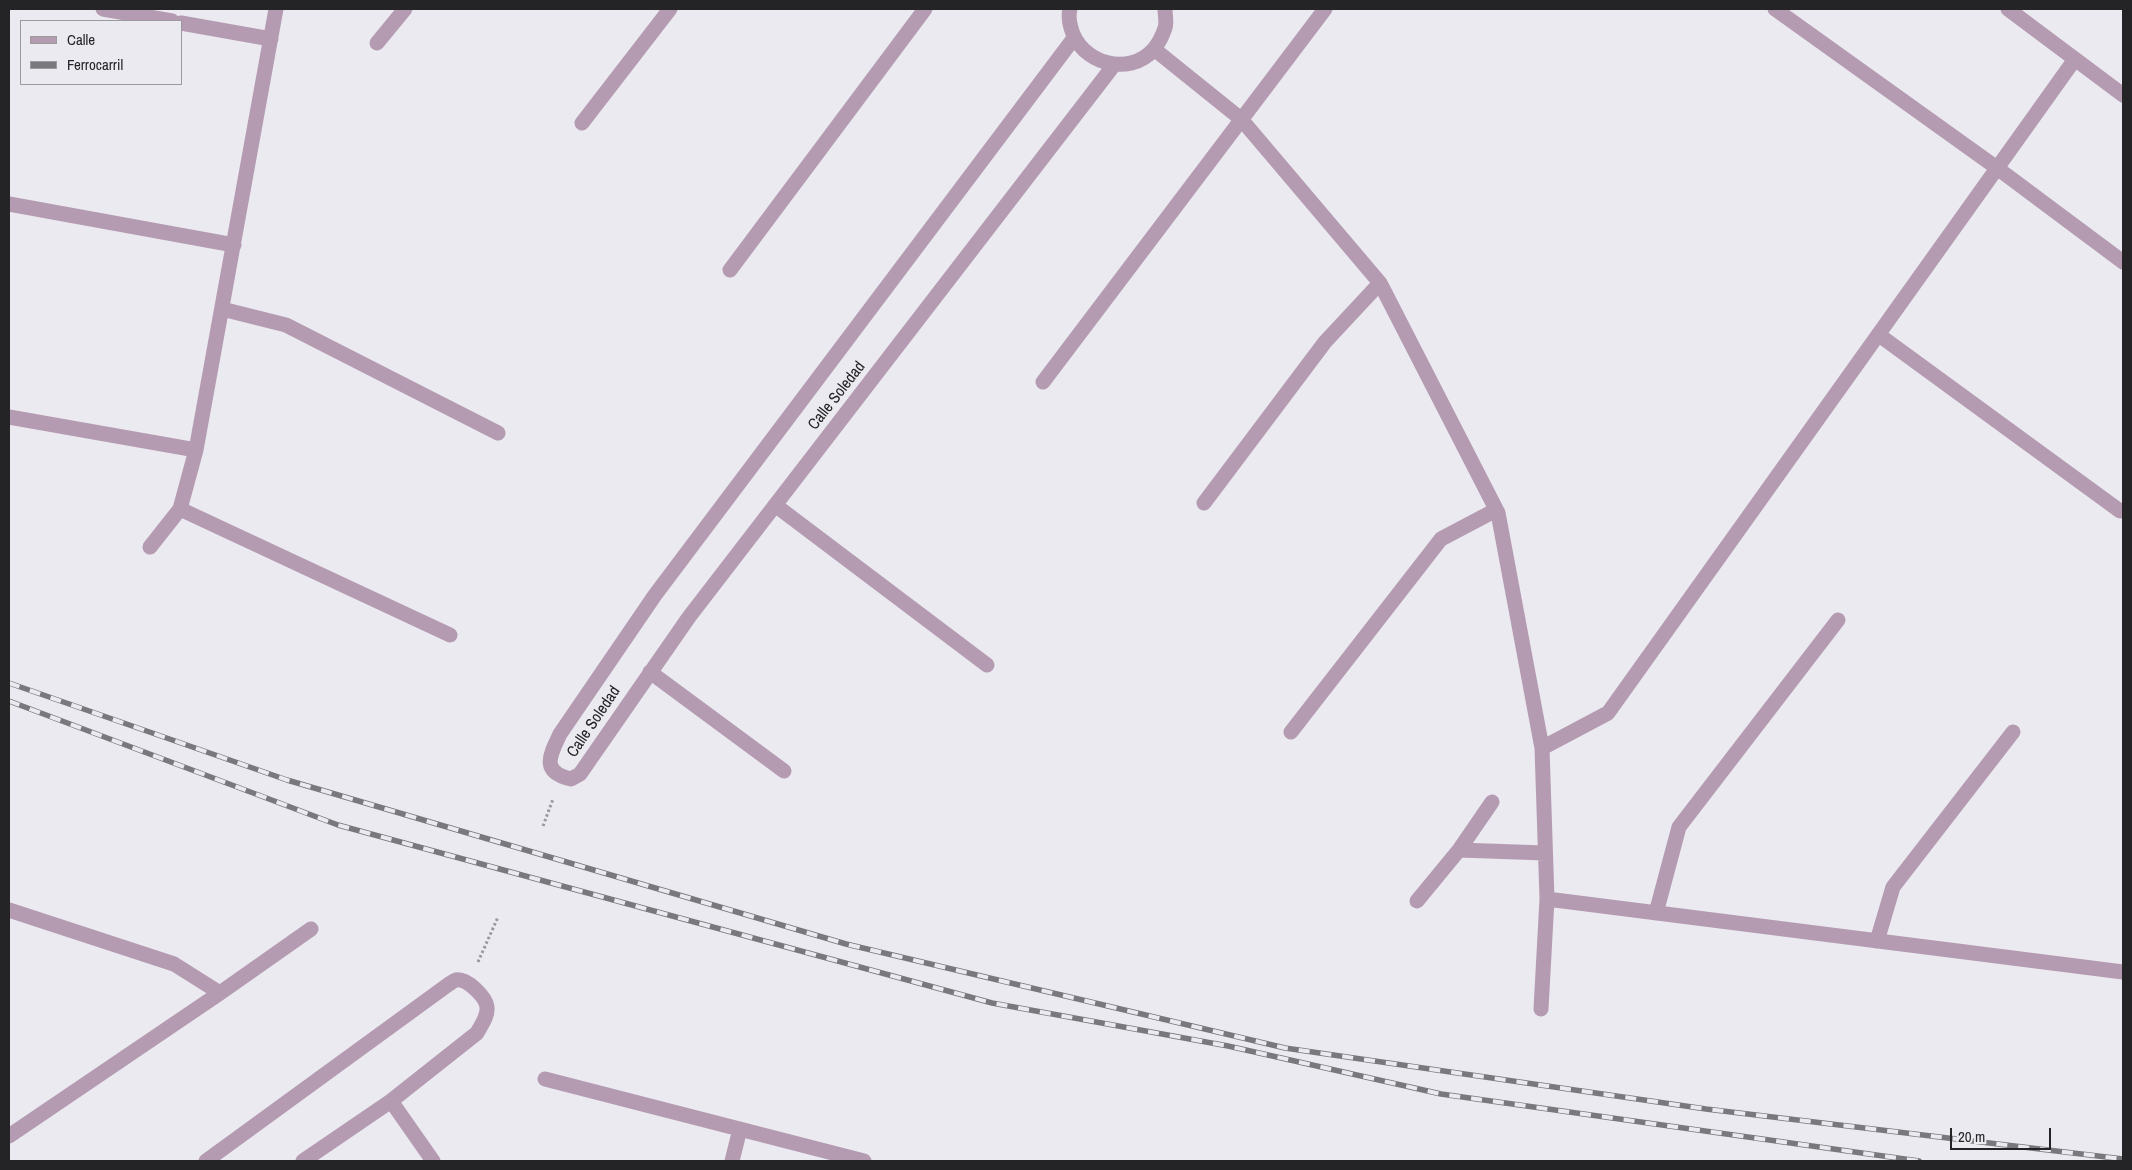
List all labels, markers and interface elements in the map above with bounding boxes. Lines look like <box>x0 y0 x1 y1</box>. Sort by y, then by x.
legend <box>20 20 182 85</box>
text: Calle <box>67 29 95 50</box>
text: Ferrocarril <box>67 54 123 75</box>
street label: Calle Soledad <box>804 358 870 434</box>
street label: Calle Soledad <box>563 683 625 761</box>
scale bar <box>1952 1118 2053 1150</box>
text: 20 m <box>1958 1126 1985 1147</box>

